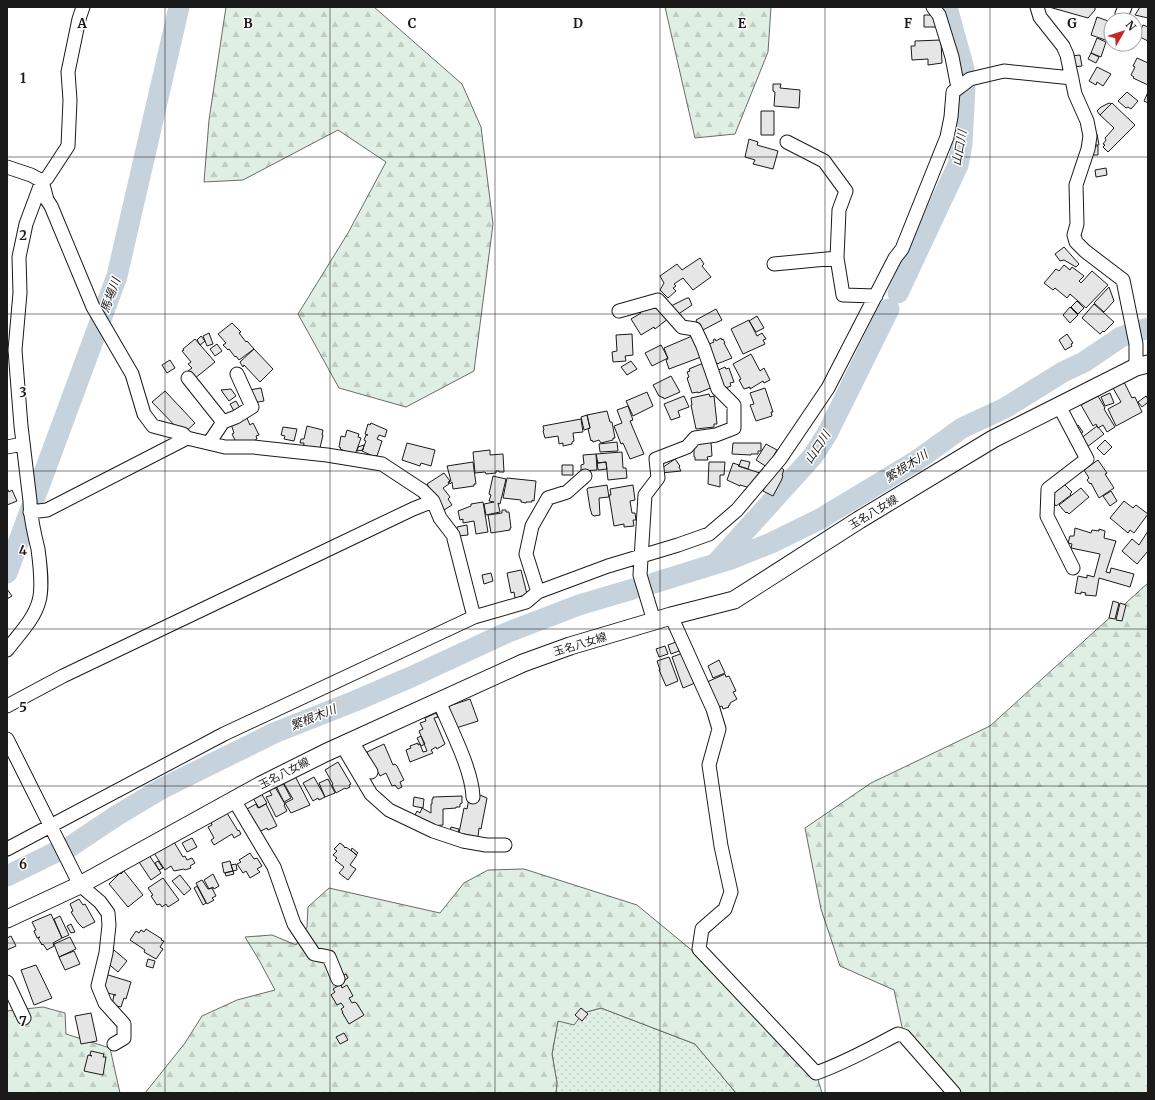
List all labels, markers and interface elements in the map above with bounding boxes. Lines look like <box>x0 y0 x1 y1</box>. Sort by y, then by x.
north arrow <box>1103 12 1143 52</box>
text: A <box>76 15 87 32</box>
text: B <box>243 15 253 32</box>
text: C <box>408 15 417 32</box>
text: D <box>573 15 583 32</box>
text: E <box>738 15 747 32</box>
text: F <box>904 15 912 32</box>
text: G <box>1067 15 1077 32</box>
text: N <box>1123 18 1139 34</box>
text: 1 <box>20 70 26 87</box>
water label: 山口川 <box>948 127 970 167</box>
text: 2 <box>19 227 27 244</box>
water label: 馬場川 <box>97 274 124 314</box>
text: 3 <box>19 384 27 401</box>
water label: 山口川 <box>801 426 834 466</box>
water label: 繁根木川 <box>882 446 932 485</box>
street label: 玉名八女線 <box>846 492 900 532</box>
text: 4 <box>19 542 28 559</box>
street label: 玉名八女線 <box>552 629 608 659</box>
text: 5 <box>19 699 27 716</box>
water label: 繁根木川 <box>288 700 340 733</box>
street label: 玉名八女線 <box>256 754 312 792</box>
text: 6 <box>19 856 27 873</box>
text: 7 <box>19 1013 27 1030</box>

